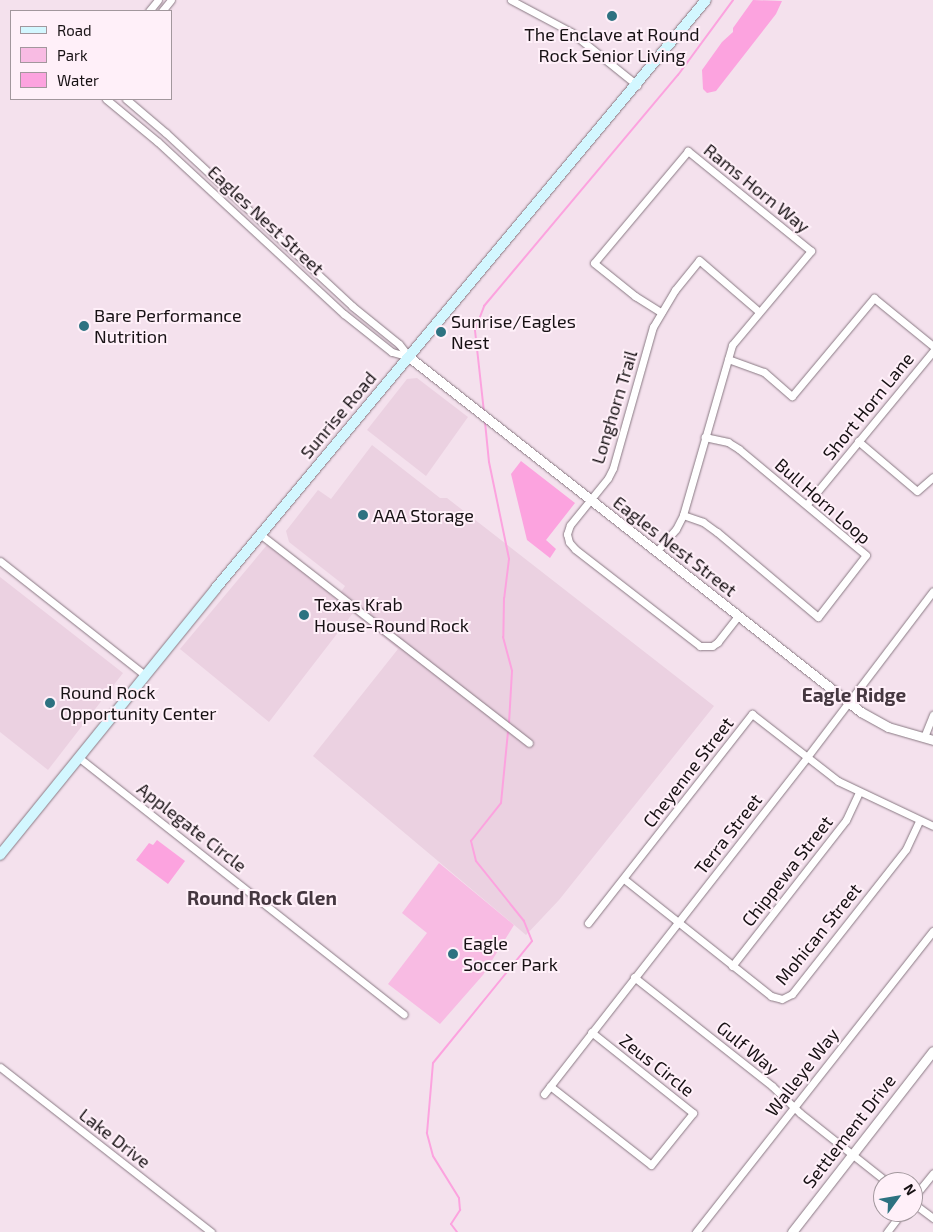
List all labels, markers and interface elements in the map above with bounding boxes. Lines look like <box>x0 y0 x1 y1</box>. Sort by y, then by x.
legend <box>10 10 172 100</box>
marker: The Enclave at Round Rock Senior Living <box>606 10 618 22</box>
text: Road <box>57 21 92 39</box>
place label: The Enclave at Round Rock Senior Living <box>524 24 700 66</box>
text: Park <box>57 46 88 64</box>
text: Water <box>57 71 99 89</box>
street label: Rams Horn Way <box>700 139 814 237</box>
street label: Eagles Nest Street <box>204 161 328 279</box>
place label: Bare Performance Nutrition <box>94 305 242 348</box>
place label: Sunrise/Eagles Nest <box>451 311 576 354</box>
marker: Bare Performance Nutrition <box>78 320 90 332</box>
marker: Sunrise/Eagles Nest <box>435 326 447 338</box>
street label: Longhorn Trail <box>586 347 642 467</box>
street label: Short Horn Lane <box>818 348 918 464</box>
street label: Sunrise Road <box>295 367 381 463</box>
street label: Bull Horn Loop <box>771 453 875 549</box>
street label: Eagles Nest Street <box>609 491 741 601</box>
place label: AAA Storage <box>373 504 474 526</box>
marker: AAA Storage <box>357 509 369 521</box>
place label: Texas Krab House-Round Rock <box>314 594 469 636</box>
marker: Texas Krab House-Round Rock <box>298 609 310 621</box>
place label: Round Rock Opportunity Center <box>60 682 217 724</box>
district label: Eagle Ridge <box>802 684 906 706</box>
marker: Round Rock Opportunity Center <box>44 697 56 709</box>
street label: Cheyenne Street <box>638 713 738 831</box>
street label: Applegate Circle <box>133 778 251 876</box>
street label: Terra Street <box>690 789 766 879</box>
street label: Chippewa Street <box>737 811 837 931</box>
street label: Mohican Street <box>771 879 865 989</box>
district label: Round Rock Glen <box>187 887 337 909</box>
place label: Eagle Soccer Park <box>463 933 558 976</box>
marker: Eagle Soccer Park <box>447 948 459 960</box>
street label: Gulf Way <box>712 1016 784 1080</box>
street label: Walleye Way <box>761 1023 843 1121</box>
street label: Zeus Circle <box>615 1029 699 1101</box>
street label: Settlement Drive <box>798 1070 900 1192</box>
street label: Lake Drive <box>75 1103 155 1173</box>
north arrow <box>873 1172 923 1222</box>
text: N <box>900 1181 920 1198</box>

